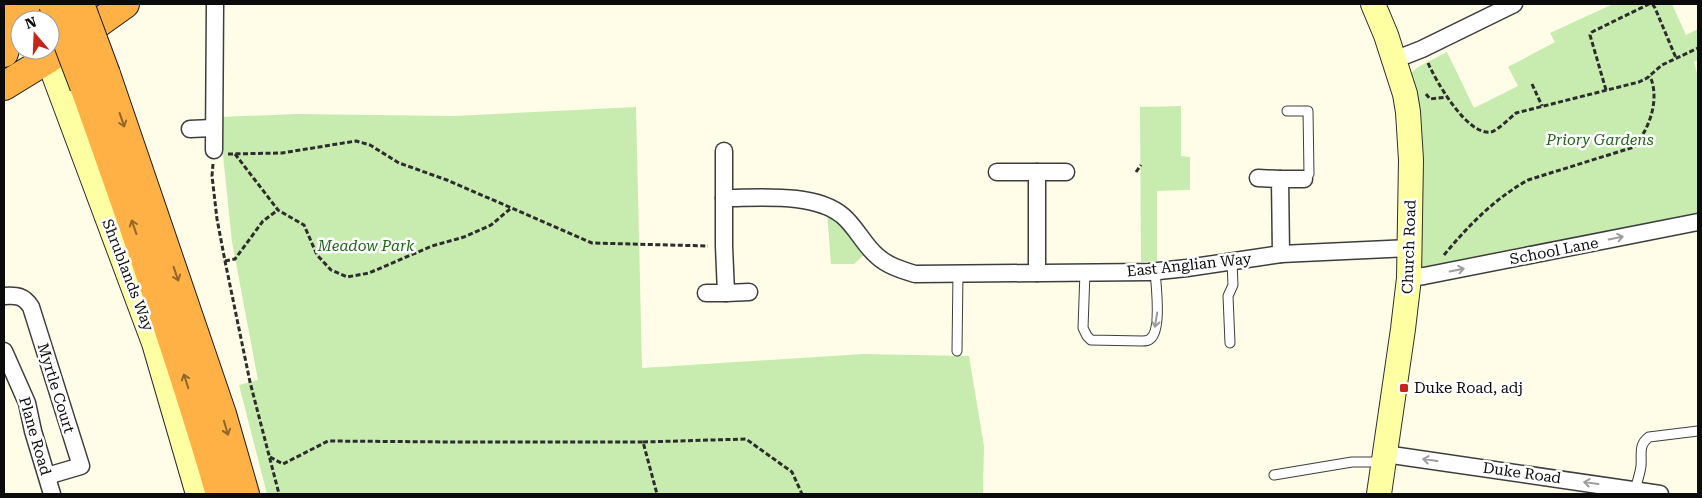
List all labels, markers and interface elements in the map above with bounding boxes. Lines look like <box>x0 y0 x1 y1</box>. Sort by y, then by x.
north arrow <box>10 10 60 60</box>
text: N <box>23 13 39 32</box>
one-way arrow <box>118 112 127 127</box>
park label: Priory Gardens <box>1545 131 1654 149</box>
street label: Church Road <box>1398 199 1420 294</box>
street label: Shrublands Way <box>98 216 158 334</box>
one-way arrow <box>129 219 138 235</box>
one-way arrow <box>1608 233 1624 242</box>
street label: School Lane <box>1508 234 1600 268</box>
park label: Meadow Park <box>317 237 415 255</box>
street label: East Anglian Way <box>1126 249 1252 280</box>
one-way arrow <box>1448 264 1464 274</box>
one-way arrow <box>171 265 181 281</box>
one-way arrow <box>1151 312 1161 328</box>
street label: Myrtle Court <box>34 341 78 436</box>
one-way arrow <box>180 373 190 389</box>
place label: Duke Road, adj <box>1414 379 1523 397</box>
marker: Duke Road, adj <box>1398 382 1410 394</box>
street label: Plane Road <box>15 395 55 478</box>
one-way arrow <box>222 420 232 436</box>
one-way arrow <box>1423 455 1439 465</box>
street label: Duke Road <box>1482 459 1563 487</box>
one-way arrow <box>1584 478 1600 488</box>

